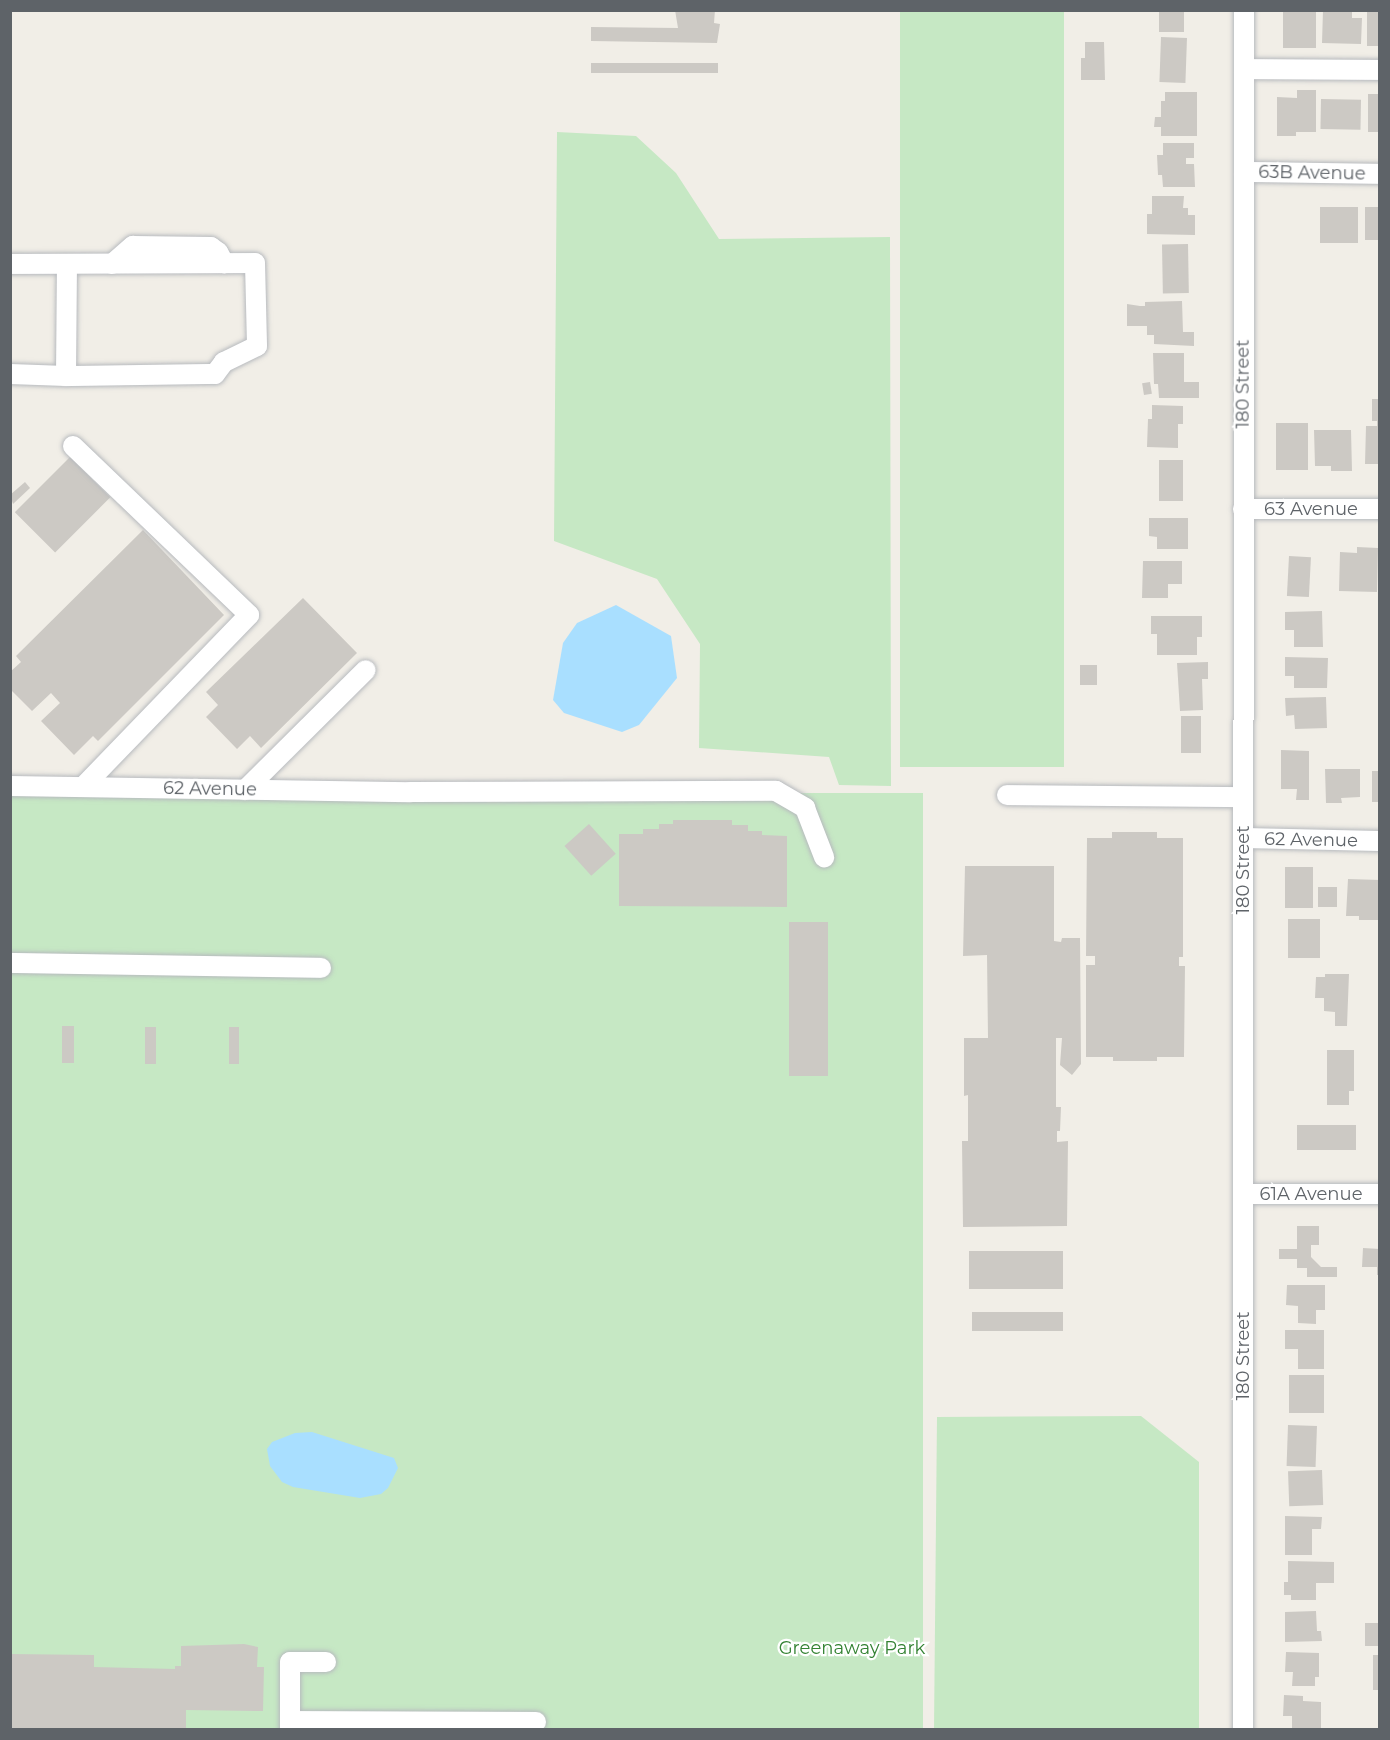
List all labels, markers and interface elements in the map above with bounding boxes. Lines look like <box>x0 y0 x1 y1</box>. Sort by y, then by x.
street label: 63B Avenue <box>1258 161 1366 185</box>
street label: 180 Street <box>1232 339 1254 429</box>
street label: 63 Avenue <box>1264 498 1358 520</box>
street label: 62 Avenue <box>163 777 257 801</box>
street label: 180 Street <box>1232 825 1254 915</box>
street label: 62 Avenue <box>1264 828 1358 852</box>
street label: 61A Avenue <box>1259 1183 1363 1205</box>
street label: 180 Street <box>1232 1311 1254 1401</box>
park label: Greenaway Park <box>779 1637 925 1659</box>

